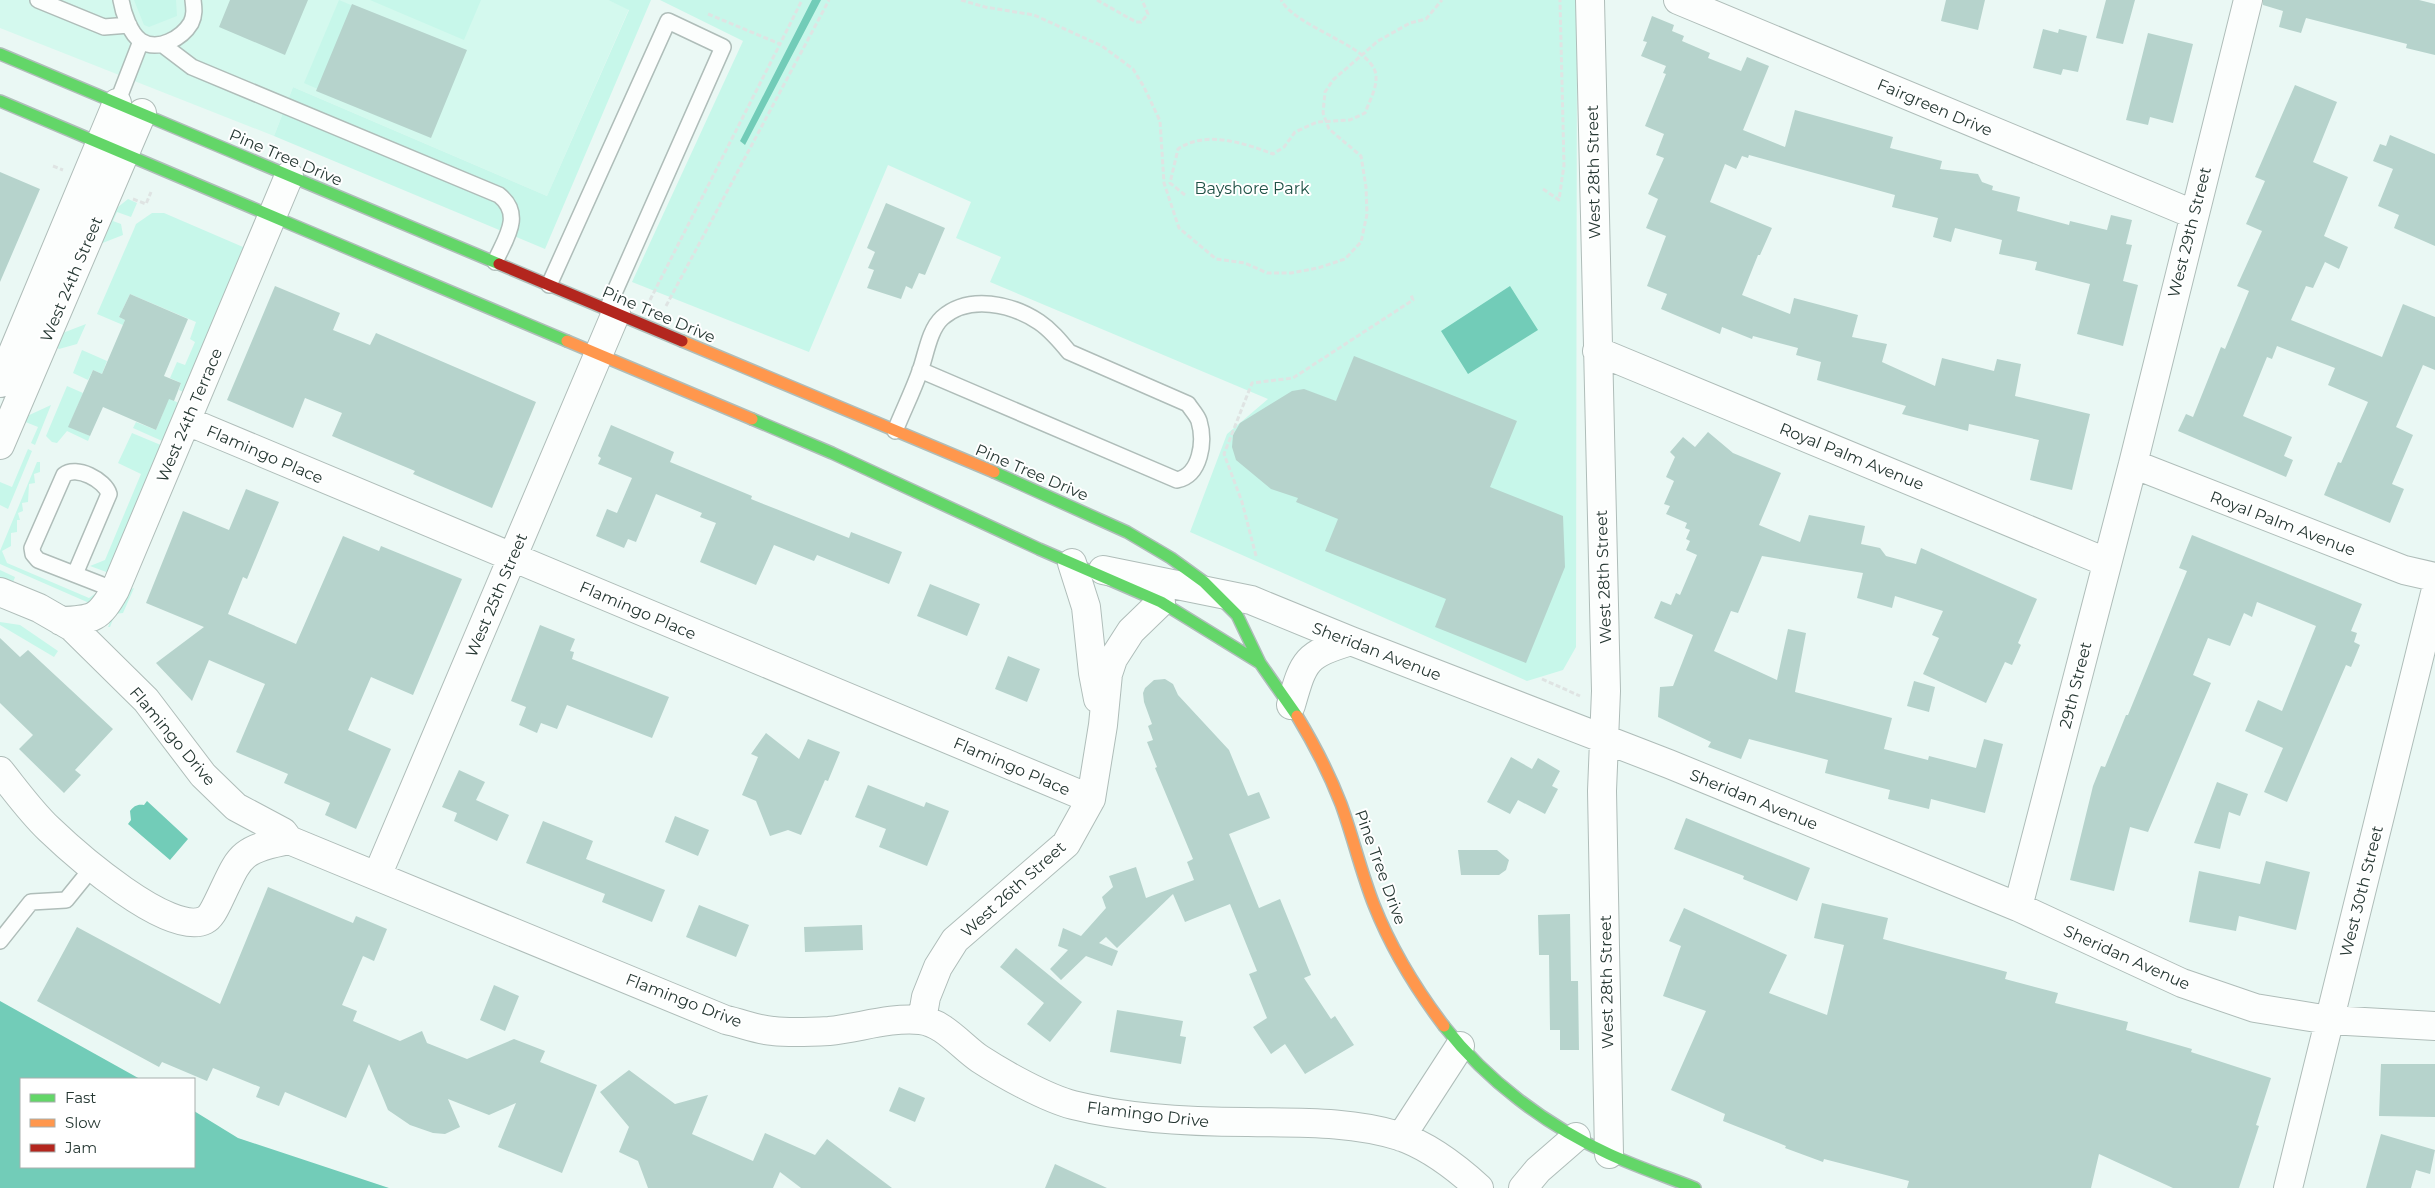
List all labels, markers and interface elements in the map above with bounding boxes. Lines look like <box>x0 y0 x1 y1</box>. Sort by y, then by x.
street label: Fairgreen Drive <box>1874 75 1995 140</box>
street label: West 28th Street <box>1583 104 1604 239</box>
street label: Pine Tree Drive <box>226 125 345 190</box>
street label: West 29th Street <box>2164 164 2215 299</box>
park label: Bayshore Park <box>1194 179 1310 198</box>
street label: West 24th Street <box>36 213 107 345</box>
street label: Pine Tree Drive <box>599 282 718 347</box>
street label: West 24th Terrace <box>153 345 226 485</box>
street label: Royal Palm Avenue <box>1777 419 1927 494</box>
street label: Flamingo Place <box>204 421 326 488</box>
street label: Pine Tree Drive <box>972 440 1091 505</box>
street label: Royal Palm Avenue <box>2207 487 2358 560</box>
street label: West 28th Street <box>1592 509 1615 644</box>
street label: West 25th Street <box>462 530 531 660</box>
street label: Flamingo Place <box>577 577 699 644</box>
street label: Sheridan Avenue <box>1310 618 1444 685</box>
street label: 29th Street <box>2056 639 2096 731</box>
street label: Flamingo Drive <box>126 683 219 790</box>
street label: Flamingo Place <box>951 733 1073 800</box>
street label: Sheridan Avenue <box>1687 765 1821 834</box>
street label: Pine Tree Drive <box>1351 807 1410 927</box>
street label: West 30th Street <box>2336 823 2387 959</box>
street label: West 26th Street <box>957 837 1070 941</box>
street label: West 28th Street <box>1596 914 1617 1049</box>
street label: Sheridan Avenue <box>2061 921 2193 994</box>
street label: Flamingo Drive <box>623 970 745 1031</box>
legend <box>20 1078 195 1168</box>
text: Fast <box>65 1088 96 1107</box>
street label: Flamingo Drive <box>1086 1098 1210 1131</box>
text: Slow <box>65 1113 101 1132</box>
text: Jam <box>64 1138 97 1157</box>

